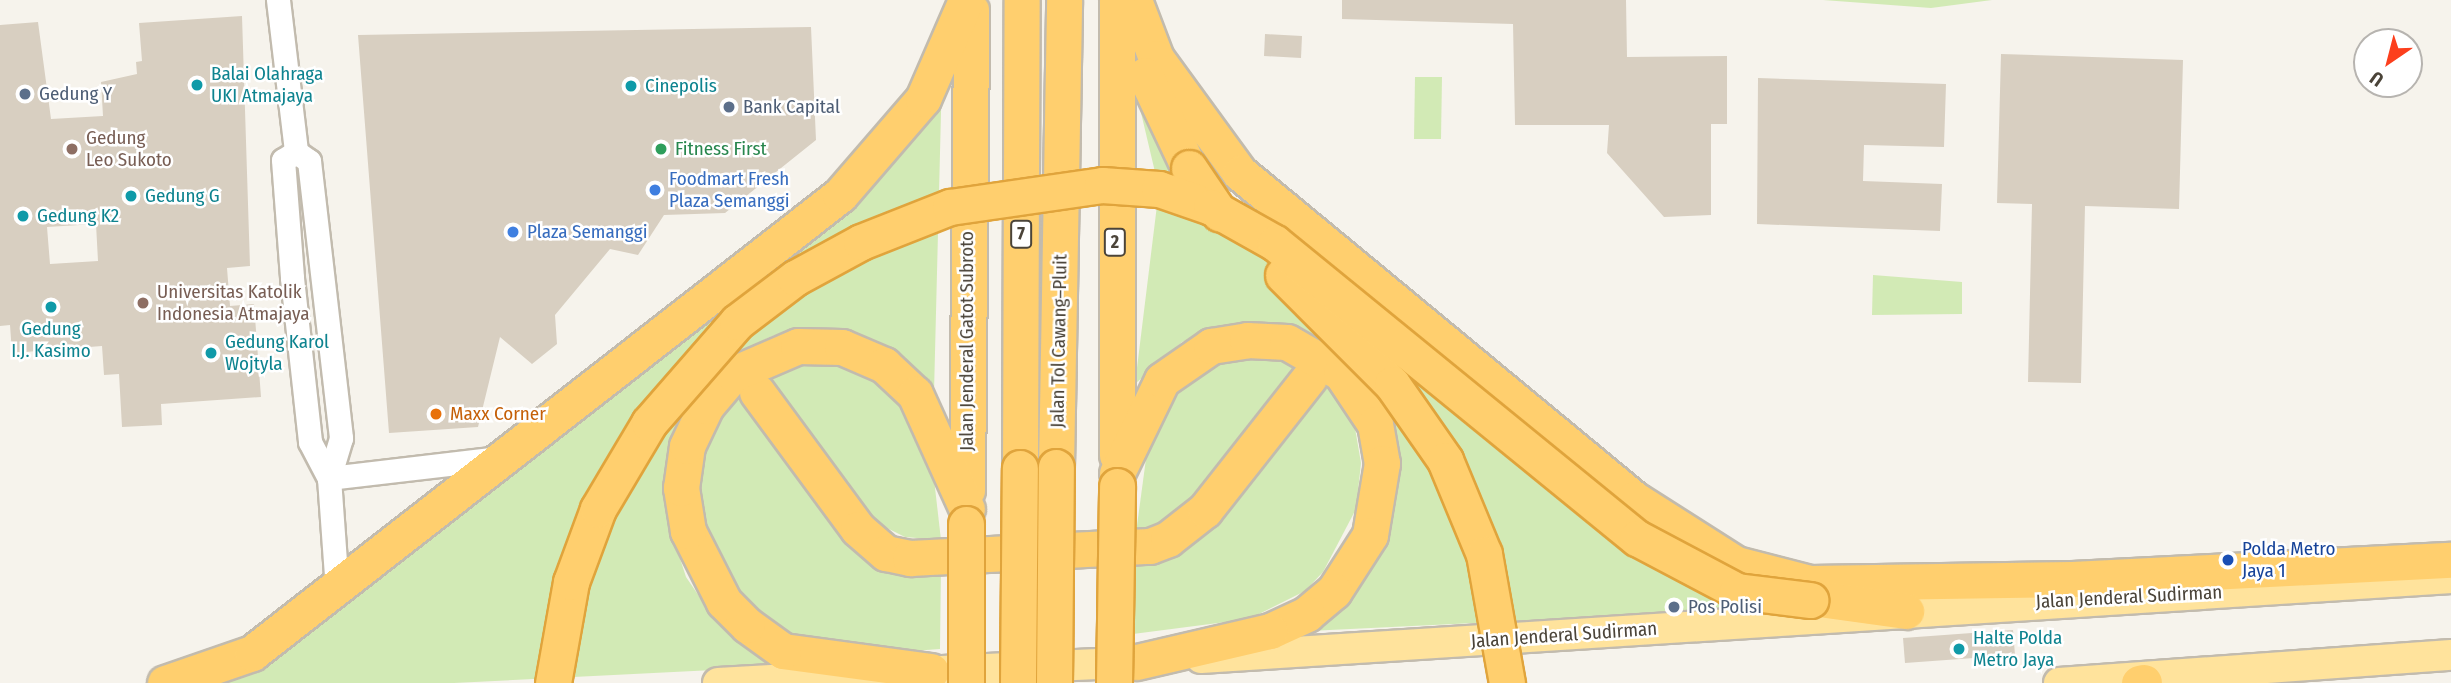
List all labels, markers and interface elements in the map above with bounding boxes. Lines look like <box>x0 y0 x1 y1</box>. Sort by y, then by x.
north arrow <box>2353 28 2423 98</box>
place label: Balai Olahraga UKI Atmajaya <box>211 63 323 107</box>
text: U <box>2366 66 2388 92</box>
place label: Cinepolis <box>645 75 717 97</box>
marker: Balai Olahraga UKI Atmajaya <box>189 77 205 93</box>
marker: Cinepolis <box>623 78 639 94</box>
place label: Gedung Y <box>39 83 112 105</box>
marker: Gedung Y <box>17 86 33 102</box>
place label: Bank Capital <box>743 96 840 118</box>
marker: Bank Capital <box>721 99 737 115</box>
place label: Gedung Leo Sukoto <box>86 127 172 171</box>
place label: Fitness First <box>675 138 767 160</box>
marker: Gedung Leo Sukoto <box>64 141 80 157</box>
marker: Fitness First <box>653 141 669 157</box>
place label: Foodmart Fresh Plaza Semanggi <box>669 168 789 212</box>
marker: Foodmart Fresh Plaza Semanggi <box>647 182 663 198</box>
place label: Gedung G <box>145 185 220 207</box>
marker: Gedung G <box>123 188 139 204</box>
place label: Gedung K2 <box>37 205 119 227</box>
marker: Gedung K2 <box>15 208 31 224</box>
road number: 7 <box>1009 220 1033 248</box>
place label: Plaza Semanggi <box>527 221 647 243</box>
marker: Plaza Semanggi <box>505 224 521 240</box>
road number: 2 <box>1103 228 1127 256</box>
street label: Jalan Jenderal Gatot Subroto <box>956 231 978 451</box>
street label: Jalan Tol Cawang–Pluit <box>1046 254 1072 428</box>
place label: Universitas Katolik Indonesia Atmajaya <box>157 281 310 325</box>
marker: Universitas Katolik Indonesia Atmajaya <box>135 295 151 311</box>
marker: Gedung I.J. Kasimo <box>43 299 59 315</box>
place label: Gedung I.J. Kasimo <box>11 318 91 362</box>
place label: Gedung Karol Wojtyla <box>225 331 329 375</box>
marker: Gedung Karol Wojtyla <box>203 345 219 361</box>
place label: Maxx Corner <box>450 403 546 425</box>
marker: Maxx Corner <box>428 406 444 422</box>
place label: Polda Metro Jaya 1 <box>2242 538 2335 582</box>
marker: Polda Metro Jaya 1 <box>2220 552 2236 568</box>
street label: Jalan Jenderal Sudirman <box>2035 581 2223 613</box>
place label: Pos Polisi <box>1688 596 1762 618</box>
marker: Pos Polisi <box>1666 599 1682 615</box>
street label: Jalan Jenderal Sudirman <box>1470 617 1658 653</box>
place label: Halte Polda Metro Jaya <box>1973 627 2062 671</box>
marker: Halte Polda Metro Jaya <box>1951 641 1967 657</box>

